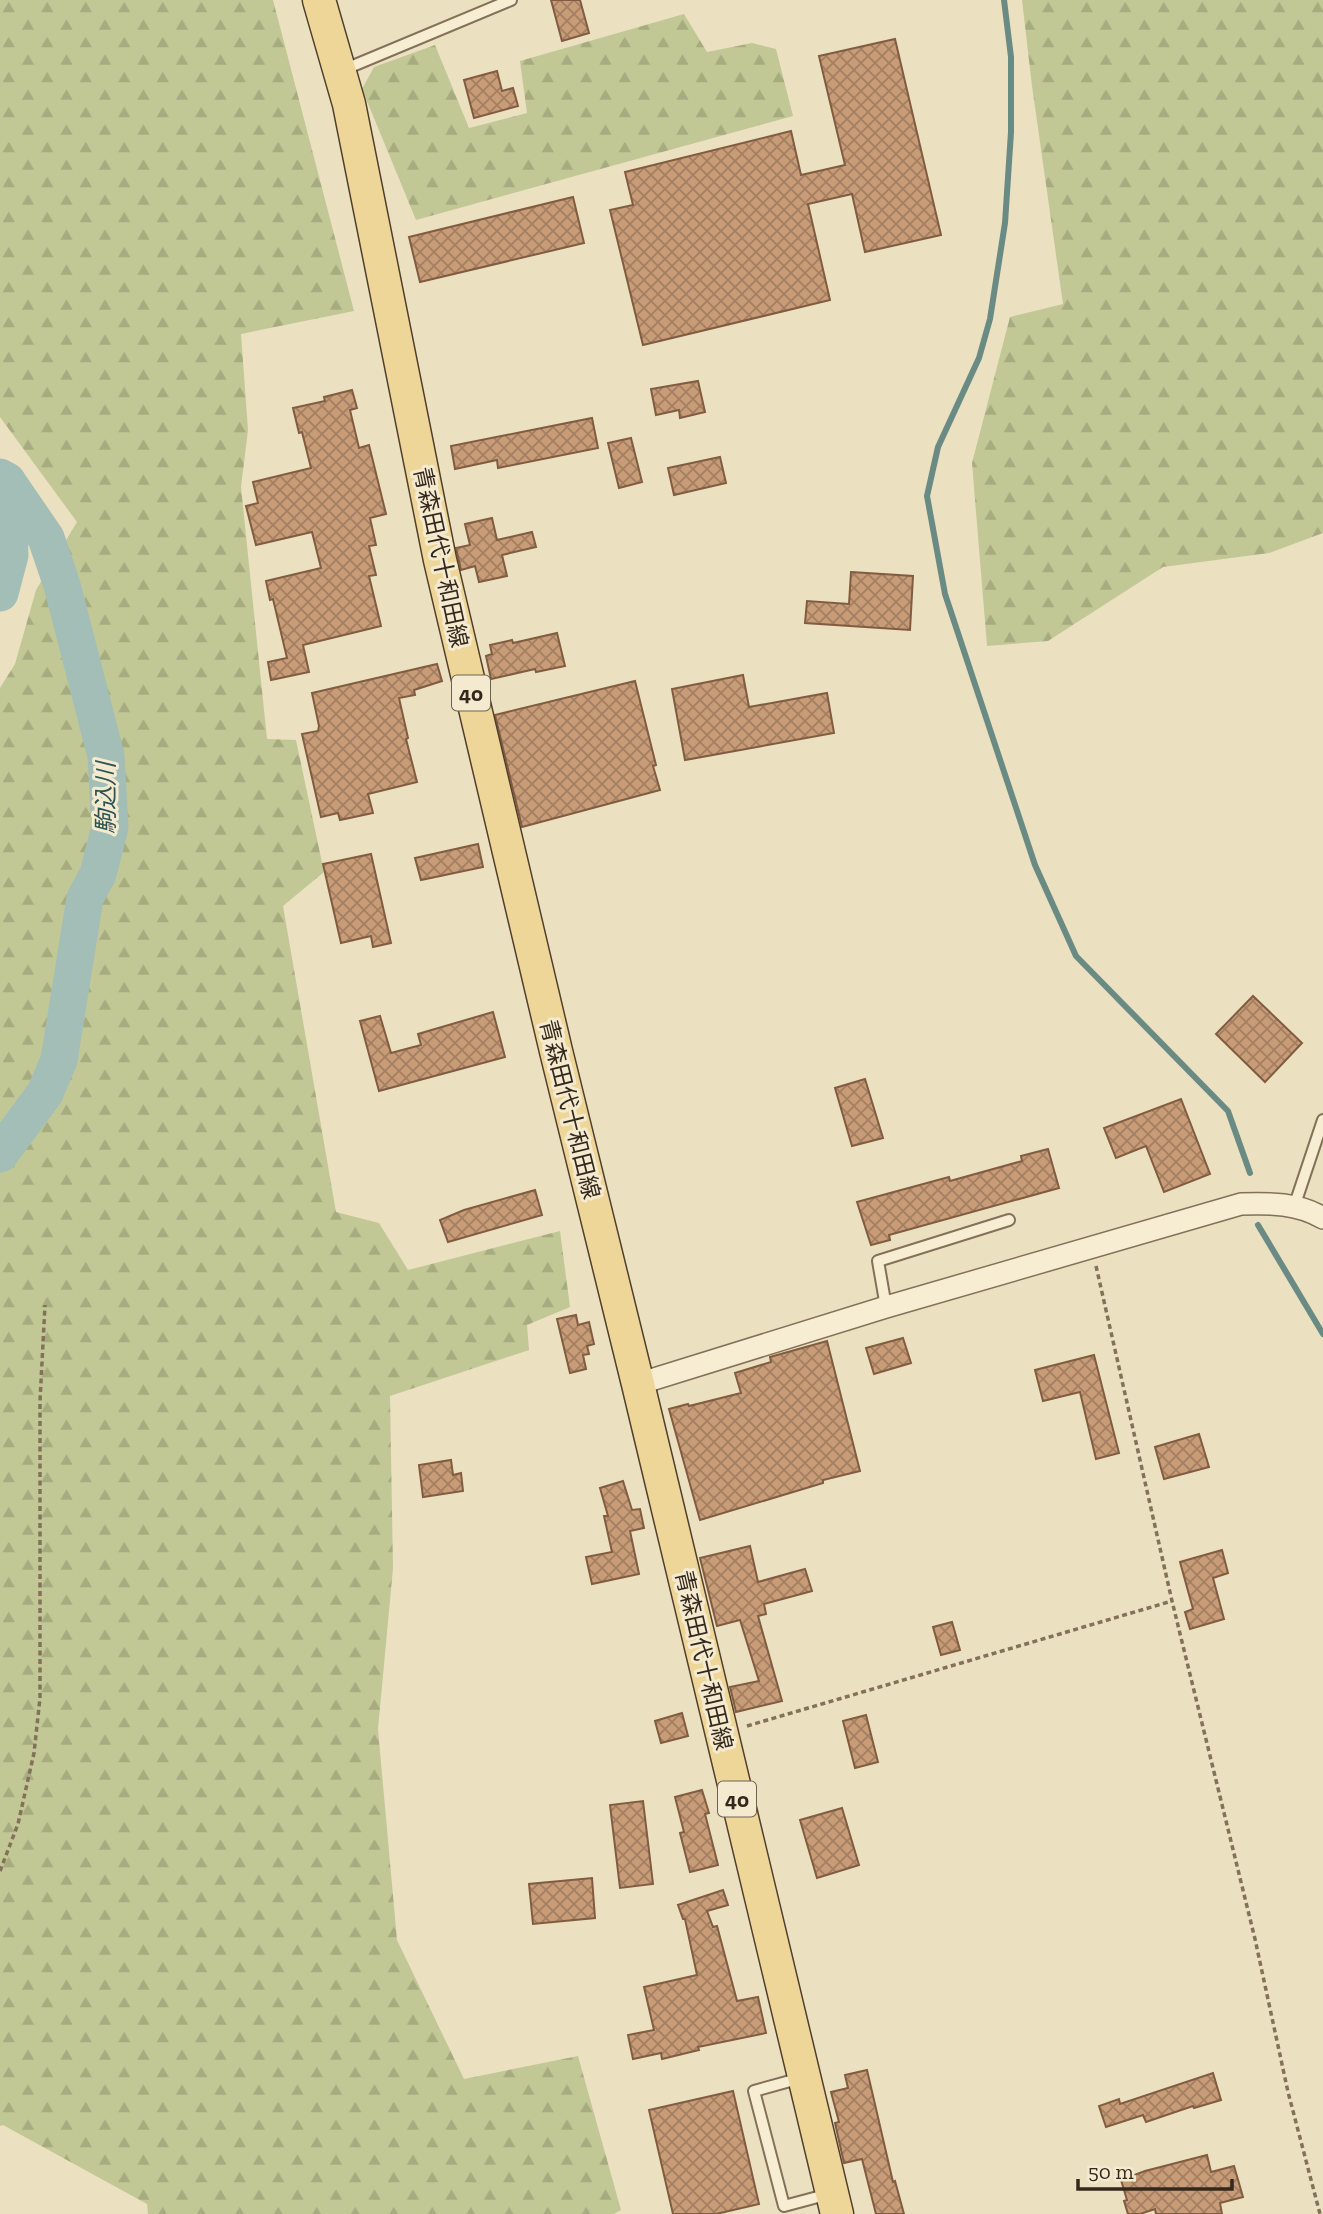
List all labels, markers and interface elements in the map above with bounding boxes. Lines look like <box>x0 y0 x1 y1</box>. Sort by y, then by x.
street label: 青森田代十和田線 <box>408 464 474 650</box>
road number: 40 <box>452 676 490 710</box>
water label: 駒込川 <box>91 759 120 834</box>
street label: 青森田代十和田線 <box>534 1016 606 1202</box>
street label: 青森田代十和田線 <box>670 1567 738 1753</box>
road number: 40 <box>718 1782 756 1816</box>
scale bar <box>1078 2148 1232 2192</box>
text: 50 m <box>1088 2159 1134 2184</box>

